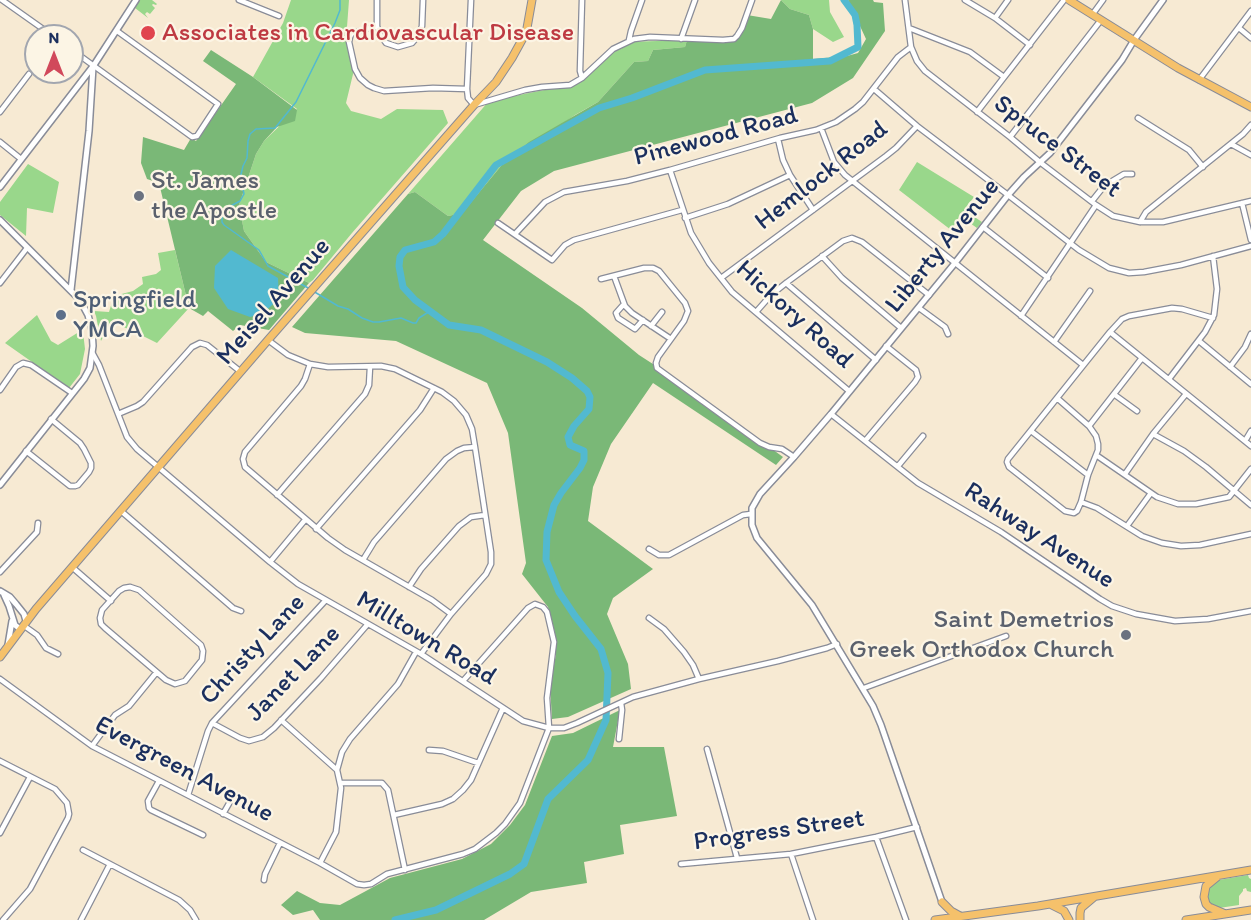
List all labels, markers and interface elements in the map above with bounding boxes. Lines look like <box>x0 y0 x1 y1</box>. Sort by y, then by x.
place label: Associates in Cardiovascular Disease <box>162 17 574 49</box>
north arrow <box>24 24 84 84</box>
marker: Associates in Cardiovascular Disease <box>139 24 157 42</box>
text: N <box>49 28 59 47</box>
street label: Spruce Street <box>987 89 1127 205</box>
street label: Pinewood Road <box>630 100 802 174</box>
street label: Hemlock Road <box>749 114 895 238</box>
place label: St. James the Apostle <box>151 165 277 226</box>
street label: Liberty Avenue <box>879 172 1007 320</box>
marker: St. James the Apostle <box>132 189 146 203</box>
street label: Meisel Avenue <box>210 232 338 372</box>
street label: Hickory Road <box>729 254 859 376</box>
place label: Springfield YMCA <box>73 284 196 346</box>
marker: Springfield YMCA <box>54 308 68 322</box>
street label: Rahway Avenue <box>958 476 1120 596</box>
street label: Milltown Road <box>350 585 502 693</box>
street label: Christy Lane <box>194 588 312 712</box>
place label: Saint Demetrios Greek Orthodox Church <box>849 604 1114 666</box>
street label: Janet Lane <box>240 619 348 729</box>
marker: Saint Demetrios Greek Orthodox Church <box>1119 628 1133 642</box>
street label: Evergreen Avenue <box>89 710 279 830</box>
street label: Progress Street <box>692 804 866 858</box>

